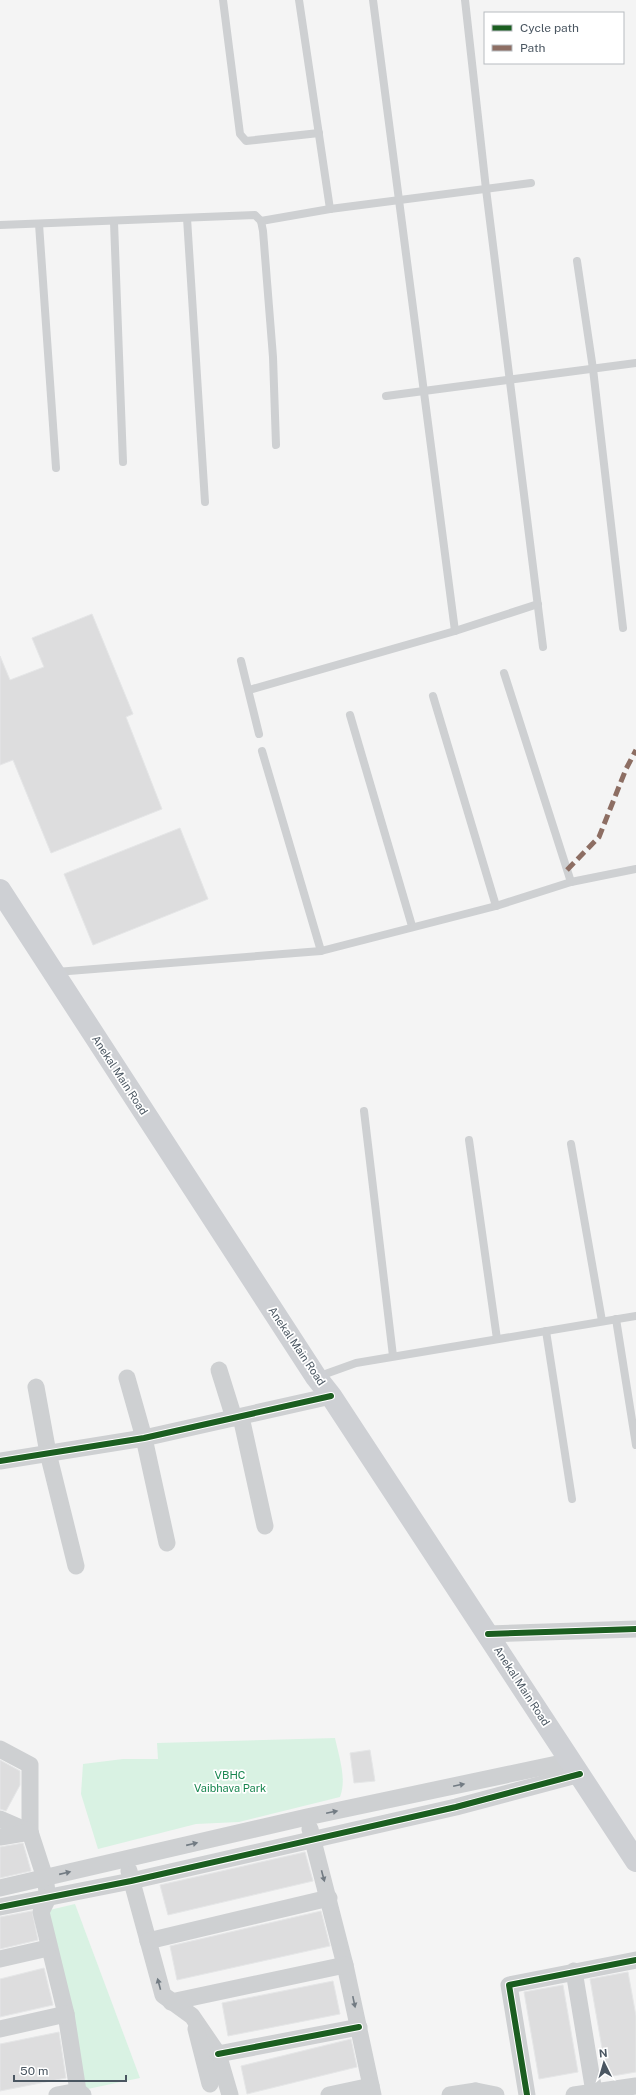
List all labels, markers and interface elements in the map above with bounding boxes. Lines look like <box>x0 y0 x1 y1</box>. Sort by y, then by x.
legend <box>484 12 624 64</box>
text: Cycle path <box>520 21 579 35</box>
text: Path <box>520 41 546 55</box>
street label: Anekal Main Road <box>90 1033 150 1117</box>
street label: Anekal Main Road <box>266 1304 328 1388</box>
street label: Anekal Main Road <box>492 1644 552 1728</box>
park label: VBHC Vaibhava Park <box>194 1769 266 1794</box>
one-way arrow <box>453 1781 466 1787</box>
one-way arrow <box>326 1808 338 1814</box>
one-way arrow <box>186 1840 198 1846</box>
one-way arrow <box>59 1870 71 1876</box>
one-way arrow <box>320 1870 326 1882</box>
one-way arrow <box>156 1977 162 1990</box>
one-way arrow <box>351 1996 357 2009</box>
north arrow <box>584 2043 624 2083</box>
text: N <box>598 2047 608 2059</box>
scale bar <box>14 2057 126 2083</box>
text: 50 m <box>20 2064 48 2078</box>

